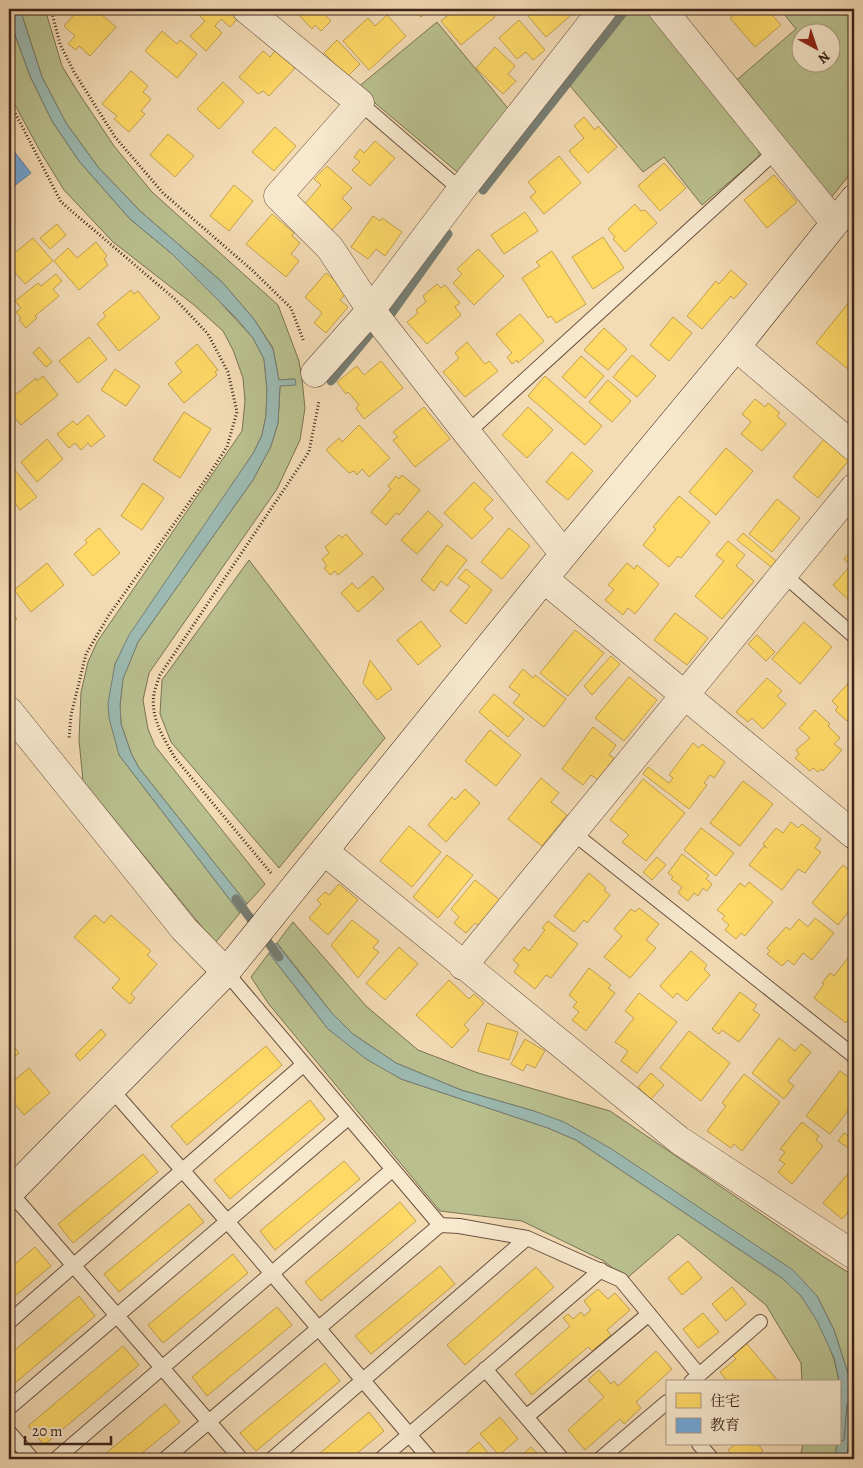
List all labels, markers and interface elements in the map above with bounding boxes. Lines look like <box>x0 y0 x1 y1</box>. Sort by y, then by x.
north arrow <box>790 22 840 72</box>
text: N <box>814 47 834 68</box>
legend <box>666 1380 840 1446</box>
text: 住宅 <box>710 1391 740 1411</box>
scale bar <box>25 1413 111 1445</box>
text: 教育 <box>710 1415 740 1435</box>
text: 20 m <box>32 1421 63 1441</box>

